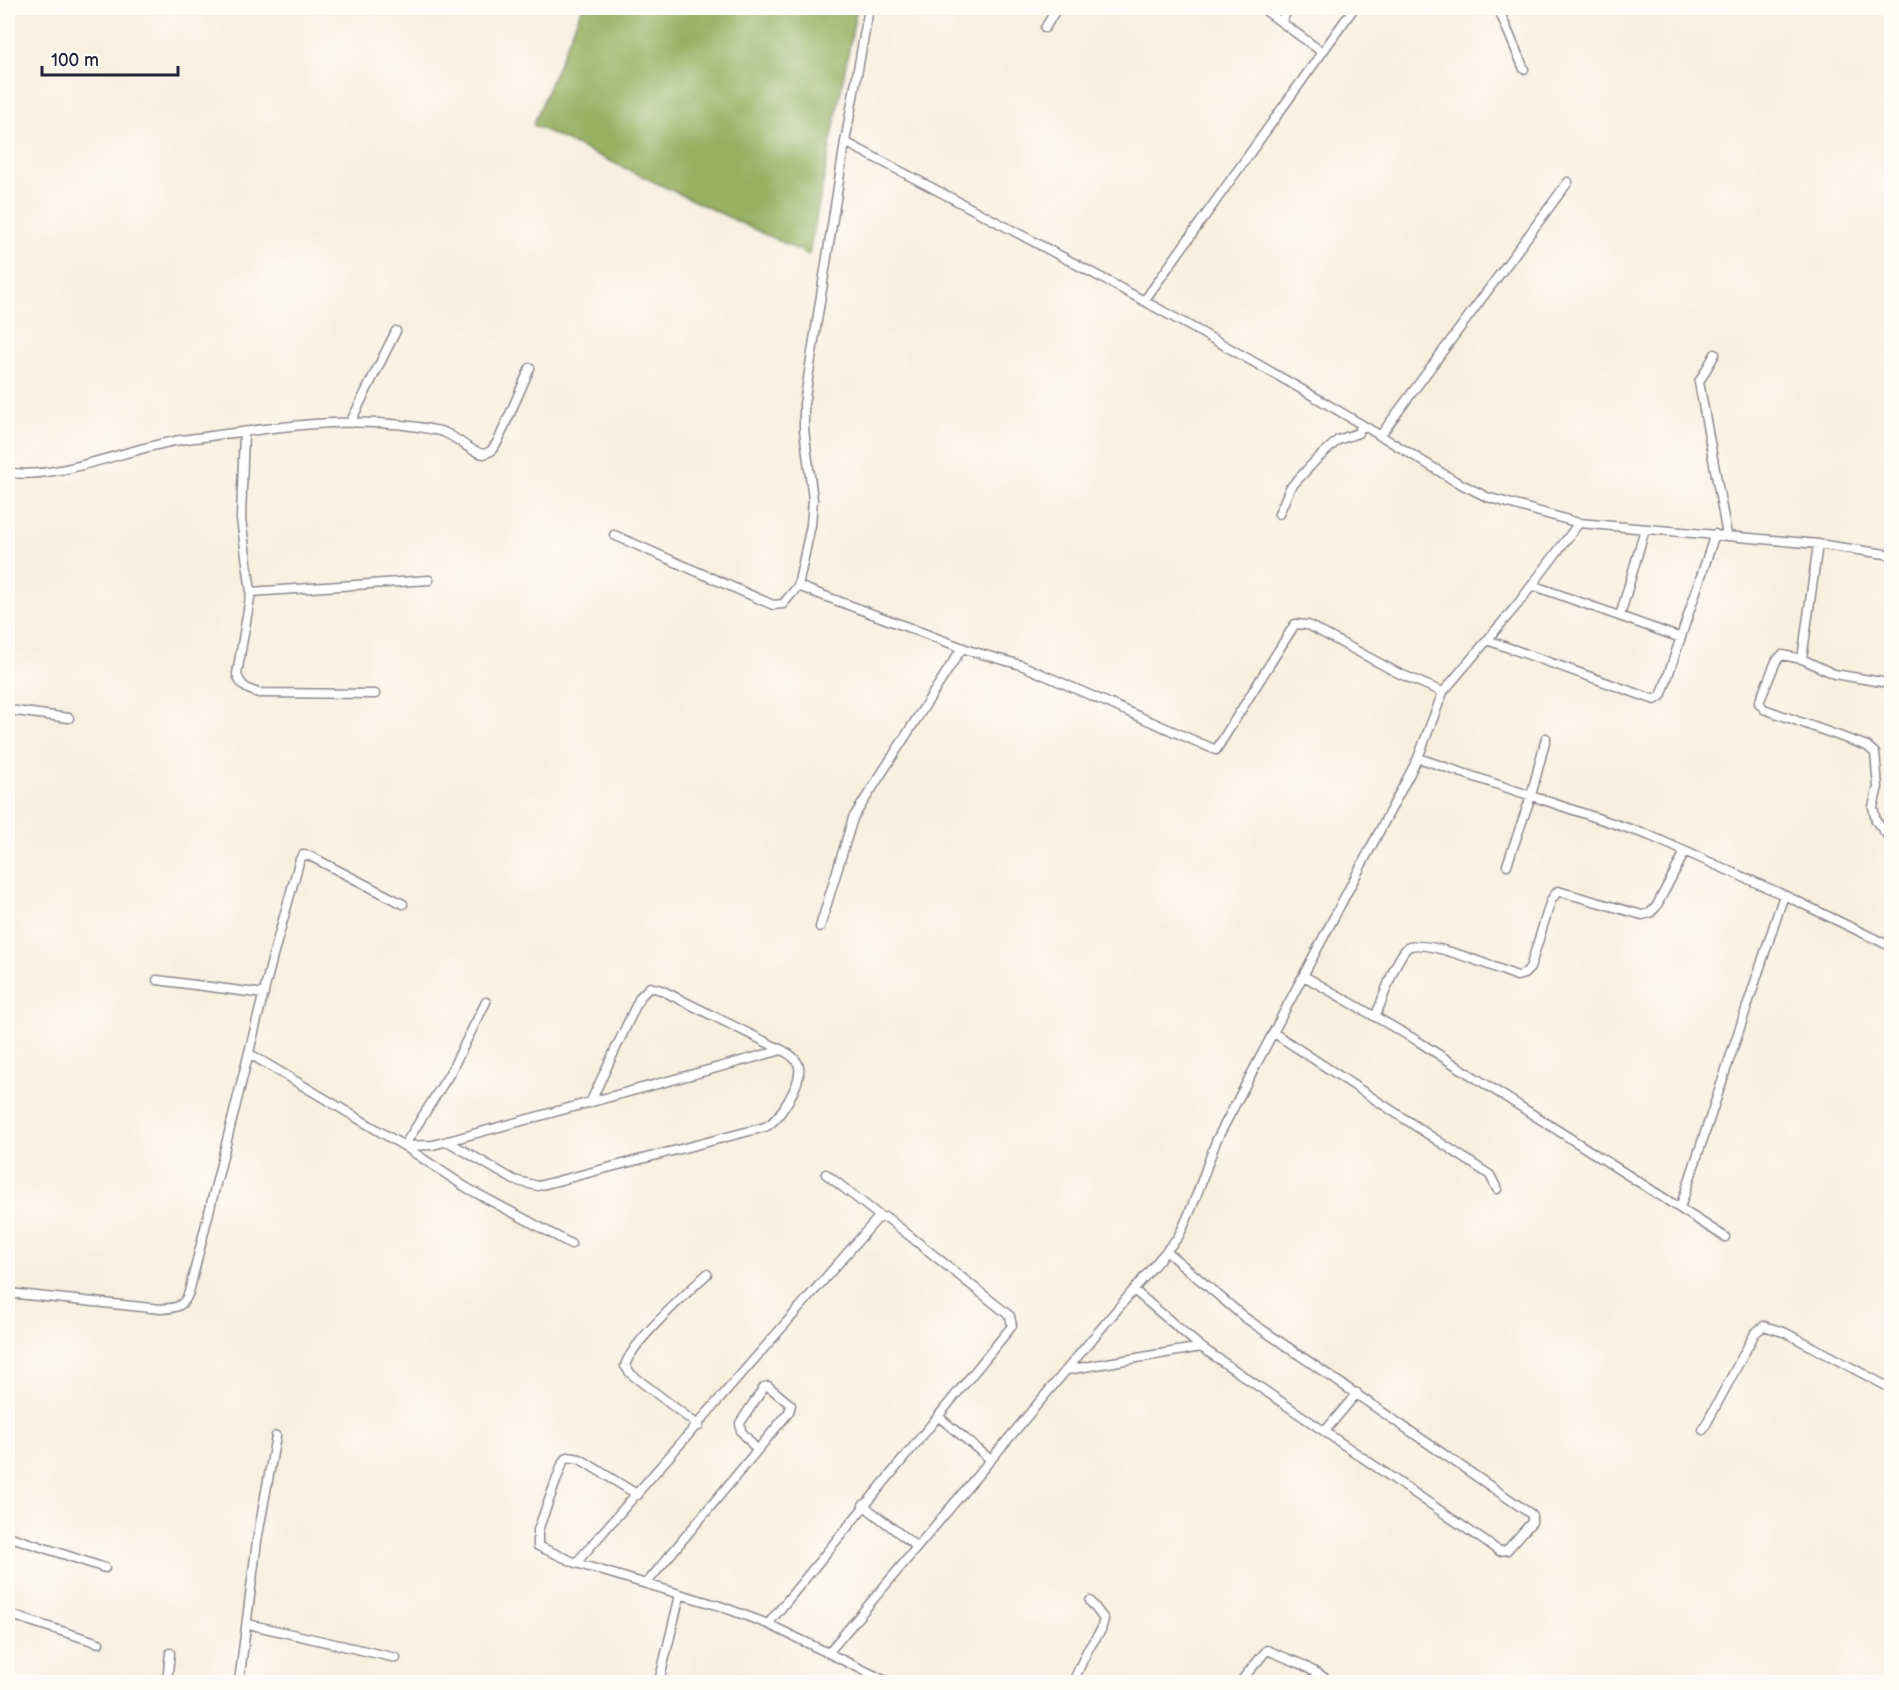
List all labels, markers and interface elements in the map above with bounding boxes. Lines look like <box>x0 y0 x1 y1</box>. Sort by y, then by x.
scale bar <box>42 39 178 77</box>
text: 100 m <box>51 50 99 71</box>

